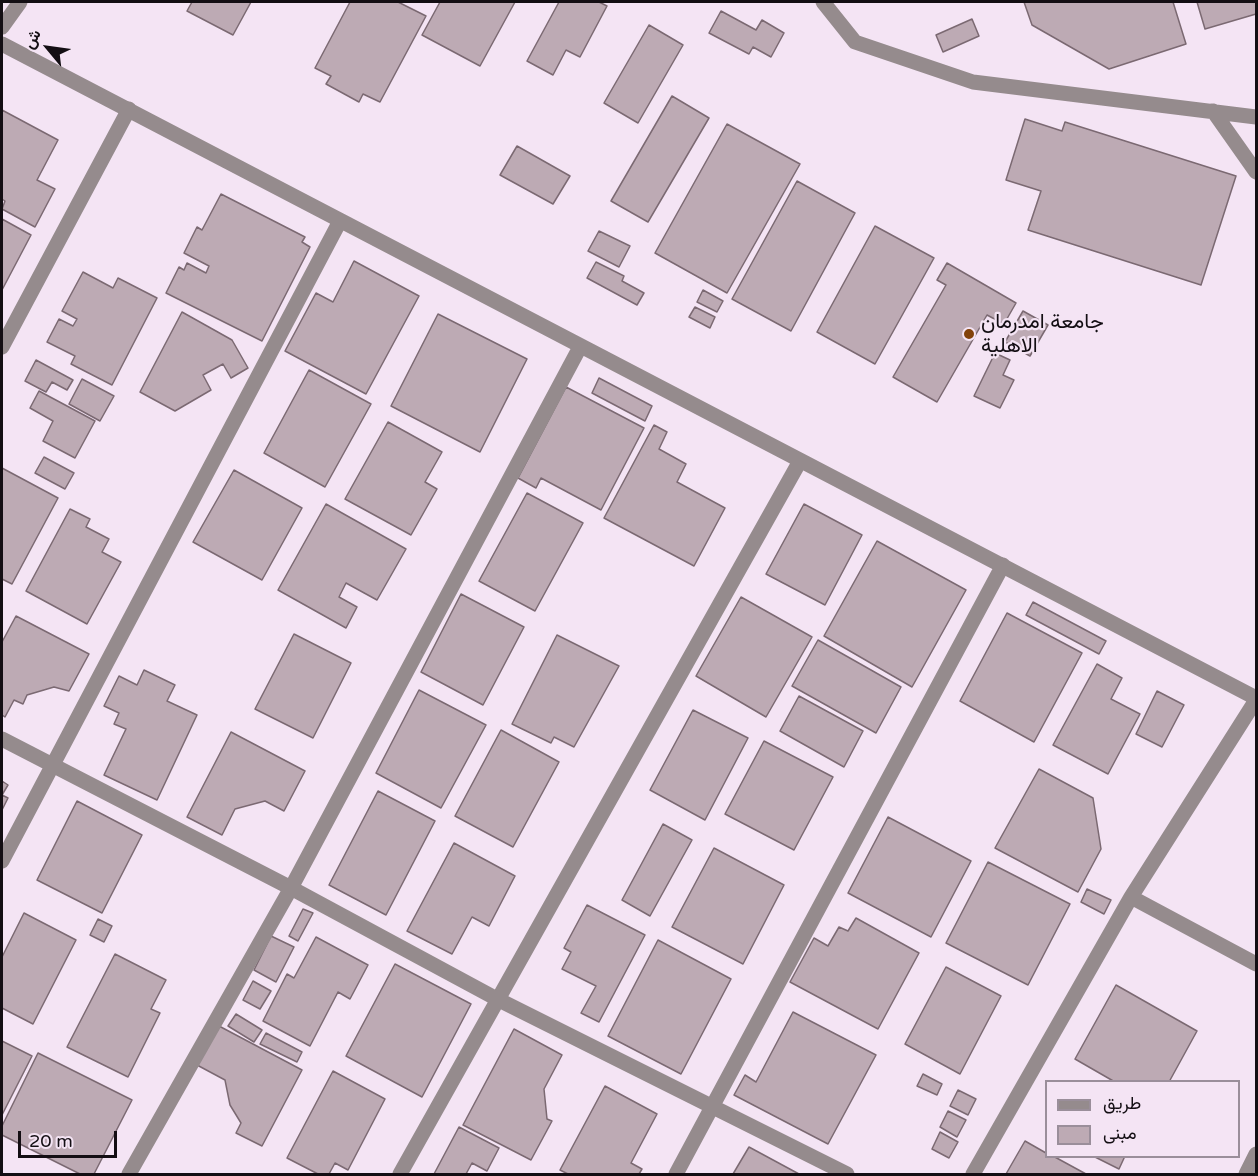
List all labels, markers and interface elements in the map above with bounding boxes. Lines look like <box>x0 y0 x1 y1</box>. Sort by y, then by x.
north arrow <box>18 18 78 78</box>
text: ش <box>19 26 46 53</box>
place label: جامعة امدرمان الاهلية <box>981 309 1104 359</box>
marker: جامعة امدرمان الاهلية <box>962 327 976 341</box>
legend <box>1045 1080 1240 1158</box>
text: طريق <box>1103 1092 1141 1114</box>
scale bar <box>21 1119 120 1157</box>
text: مبنى <box>1103 1122 1137 1144</box>
text: 20 m <box>29 1130 73 1152</box>

